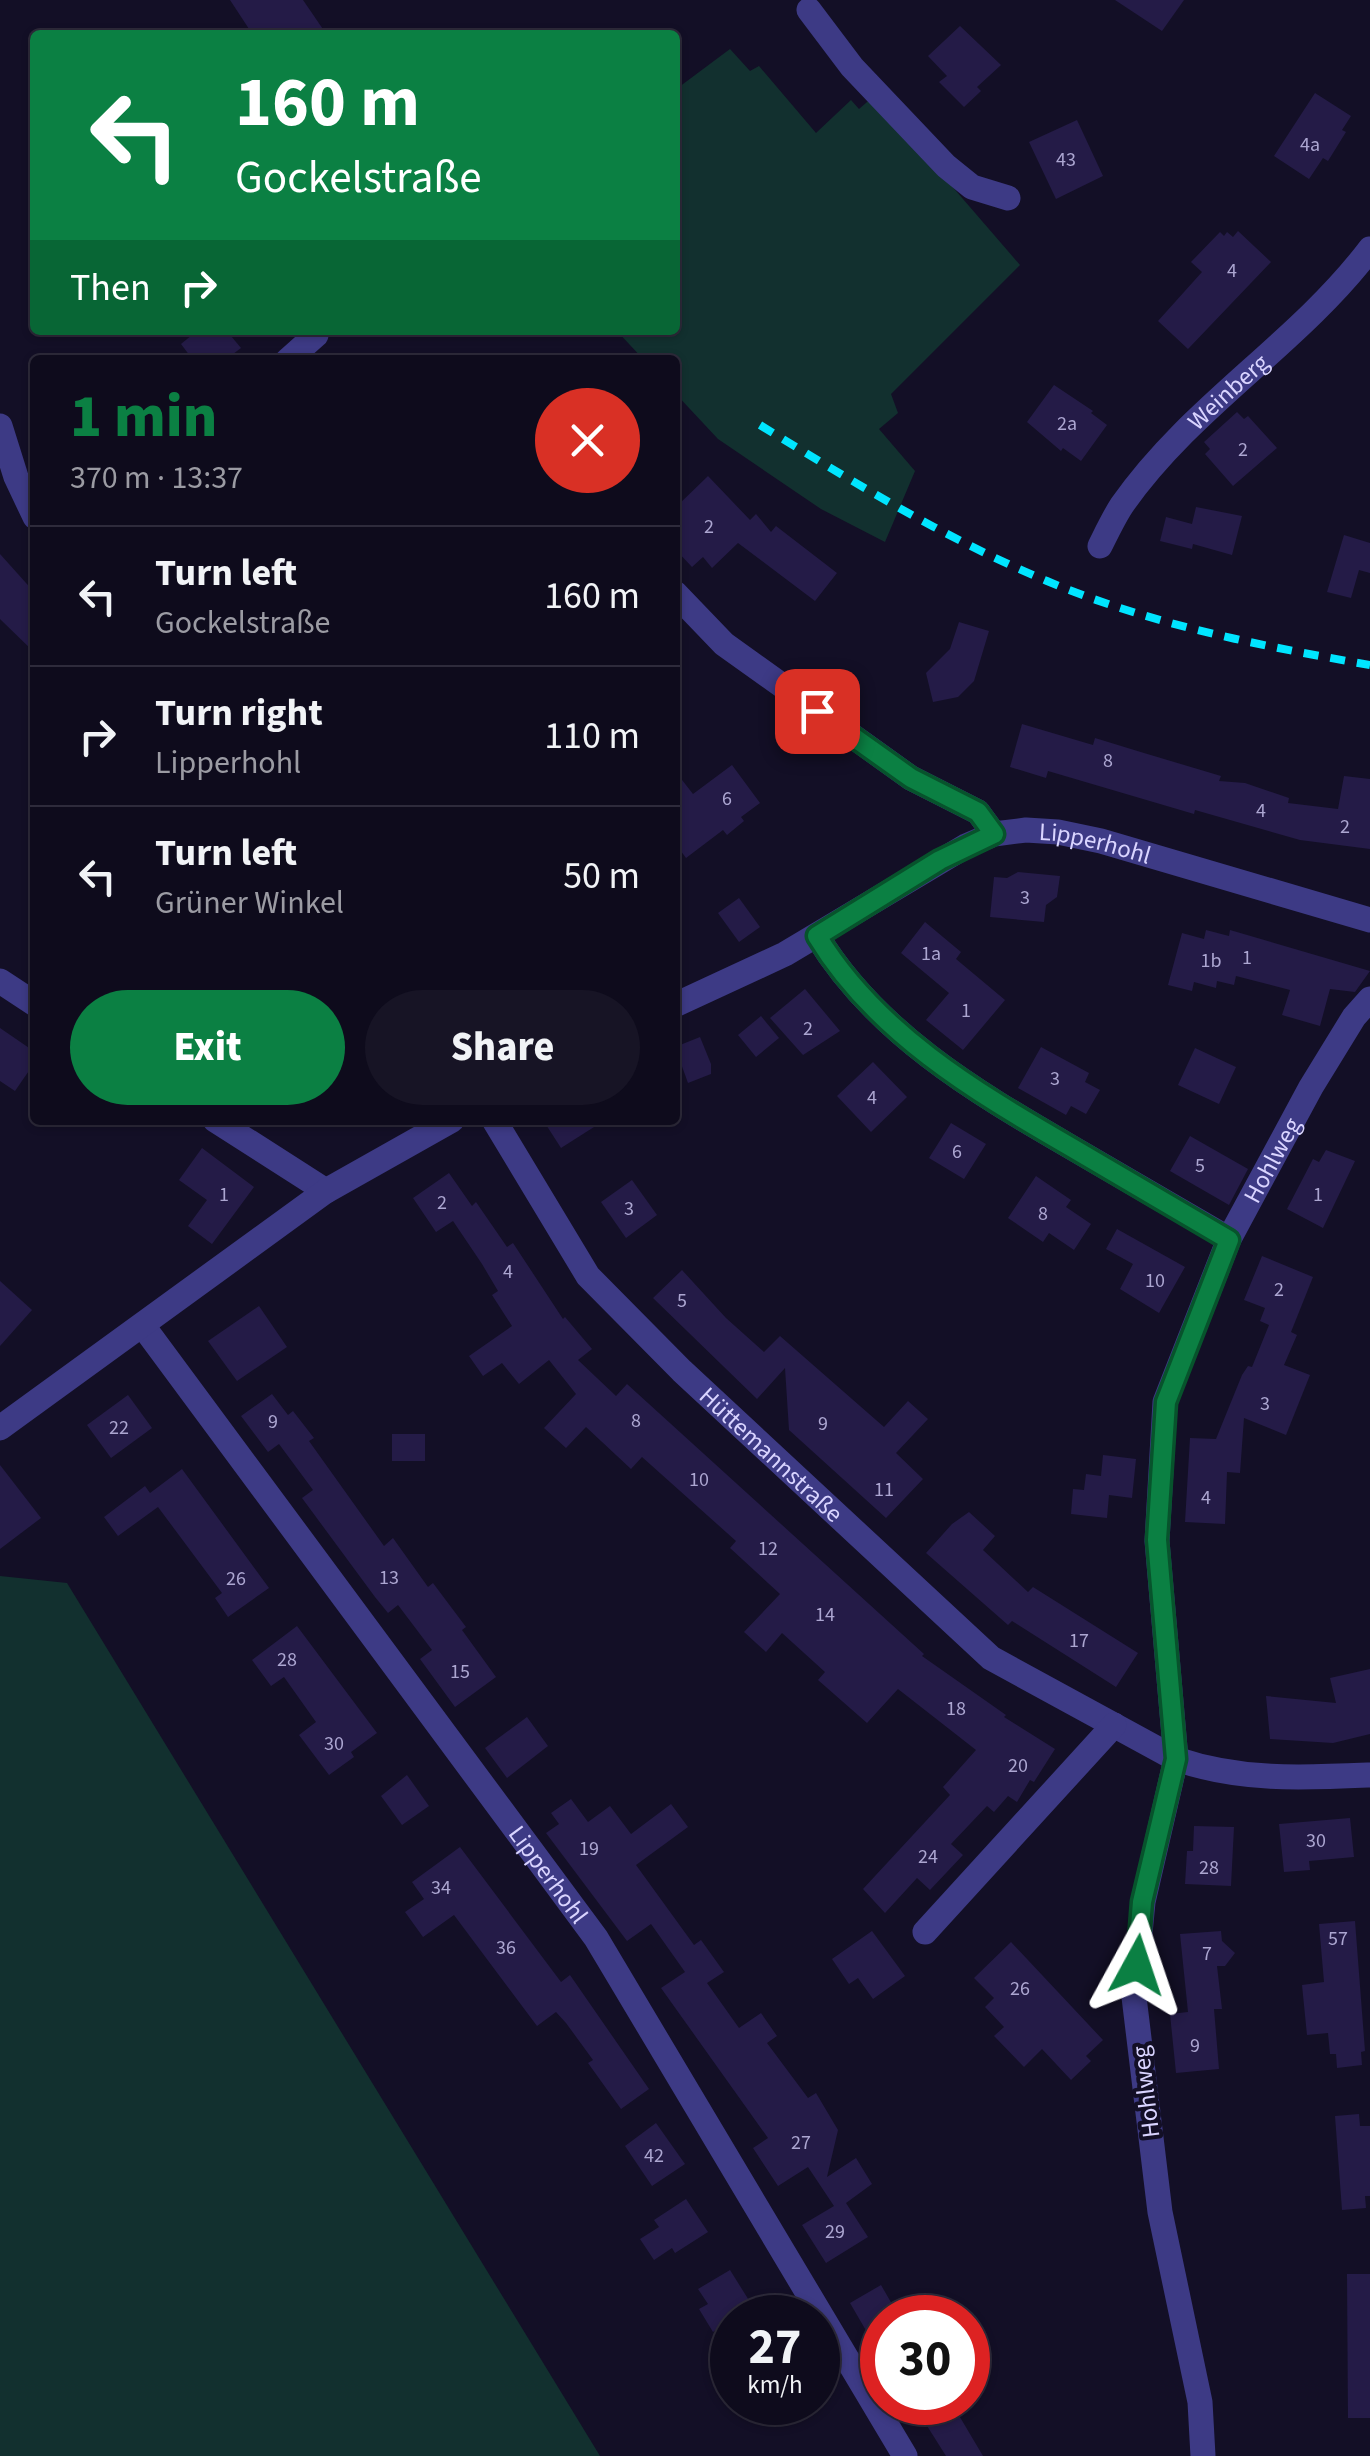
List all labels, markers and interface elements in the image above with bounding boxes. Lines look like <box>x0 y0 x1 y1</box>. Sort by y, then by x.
text: 160 m <box>235 53 420 153</box>
icon: left <box>70 70 200 200</box>
house number: 4a <box>1300 131 1320 159</box>
text: Gockelstraße <box>235 146 482 210</box>
house number: 43 <box>1056 146 1076 174</box>
house number: 4 <box>1227 257 1237 285</box>
icon: right <box>171 260 226 315</box>
text: Then <box>70 261 151 315</box>
street label: Weinberg <box>1179 345 1277 439</box>
text: 1 min <box>70 375 217 460</box>
button: close <box>535 388 640 493</box>
house number: 2a <box>1057 410 1077 438</box>
house number: 2 <box>1238 436 1248 464</box>
text: 370 m · 13:37 <box>70 455 243 501</box>
house number: 2 <box>704 513 714 541</box>
text: Turn left <box>155 546 297 600</box>
icon: left <box>70 569 125 624</box>
text: 160 m <box>544 569 640 623</box>
text: Gockelstraße <box>155 600 330 646</box>
pin <box>775 669 860 754</box>
icon: arrive <box>790 684 845 739</box>
text: Turn right <box>155 686 323 740</box>
icon: right <box>70 709 125 764</box>
text: 110 m <box>544 709 640 763</box>
text: Lipperhohl <box>155 740 301 786</box>
house number: 8 <box>1103 747 1113 775</box>
house number: 6 <box>722 785 732 813</box>
house number: 4 <box>1256 797 1266 825</box>
house number: 2 <box>1340 813 1350 841</box>
street label: Lipperhohl <box>1038 814 1155 874</box>
text: Turn left <box>155 826 297 880</box>
icon: left <box>70 849 125 904</box>
text: 50 m <box>563 849 640 903</box>
text: Grüner Winkel <box>155 880 344 926</box>
house number: 3 <box>1020 884 1030 912</box>
house number: 1a <box>921 940 941 968</box>
house number: 1 <box>1242 944 1252 972</box>
house number: 1b <box>1201 947 1222 975</box>
button: Exit <box>70 990 345 1105</box>
button: Share <box>365 990 640 1105</box>
house number: 1 <box>961 997 971 1025</box>
house number: 2 <box>803 1015 813 1043</box>
house number: 3 <box>1050 1065 1060 1093</box>
house number: 4 <box>867 1084 877 1112</box>
street label: Hohlweg <box>1235 1111 1311 1210</box>
house number: 6 <box>952 1138 962 1166</box>
house number: 5 <box>1195 1152 1205 1180</box>
house number: 1 <box>219 1181 229 1209</box>
house number: 1 <box>1313 1181 1323 1209</box>
house number: 2 <box>437 1189 447 1217</box>
house number: 3 <box>624 1195 634 1223</box>
house number: 8 <box>1038 1200 1048 1228</box>
house number: 4 <box>503 1258 513 1286</box>
house number: 10 <box>1145 1267 1165 1295</box>
house number: 2 <box>1274 1276 1284 1304</box>
house number: 5 <box>677 1287 687 1315</box>
street label: Hüttemannstraße <box>691 1379 851 1531</box>
house number: 3 <box>1260 1390 1270 1418</box>
house number: 8 <box>631 1407 641 1435</box>
house number: 9 <box>268 1408 278 1436</box>
house number: 9 <box>818 1410 828 1438</box>
house number: 22 <box>109 1414 129 1442</box>
house number: 10 <box>689 1466 709 1494</box>
house number: 11 <box>874 1476 894 1504</box>
house number: 4 <box>1201 1484 1211 1512</box>
house number: 12 <box>758 1535 778 1563</box>
house number: 13 <box>379 1564 399 1592</box>
house number: 26 <box>226 1565 246 1593</box>
house number: 14 <box>815 1601 835 1629</box>
house number: 17 <box>1069 1627 1089 1655</box>
house number: 28 <box>277 1646 297 1674</box>
house number: 15 <box>450 1658 470 1686</box>
house number: 18 <box>946 1695 966 1723</box>
house number: 30 <box>324 1730 344 1758</box>
house number: 20 <box>1008 1752 1028 1780</box>
street label: Lipperhohl <box>499 1818 596 1931</box>
house number: 30 <box>1306 1827 1326 1855</box>
house number: 19 <box>579 1835 599 1863</box>
house number: 24 <box>918 1843 938 1871</box>
house number: 28 <box>1199 1854 1219 1882</box>
house number: 34 <box>431 1874 451 1902</box>
position arrow <box>1085 1913 1189 2017</box>
house number: 57 <box>1328 1925 1348 1953</box>
house number: 36 <box>496 1934 516 1962</box>
house number: 7 <box>1202 1940 1212 1968</box>
house number: 26 <box>1010 1975 1030 2003</box>
house number: 9 <box>1190 2032 1200 2060</box>
street label: Hohlweg <box>1122 2043 1169 2140</box>
house number: 27 <box>791 2129 811 2157</box>
house number: 42 <box>644 2142 664 2170</box>
house number: 29 <box>825 2218 845 2246</box>
speed limit sign: 30 <box>860 2295 990 2425</box>
text: 27 <box>749 2312 801 2383</box>
text: km/h <box>747 2367 803 2403</box>

